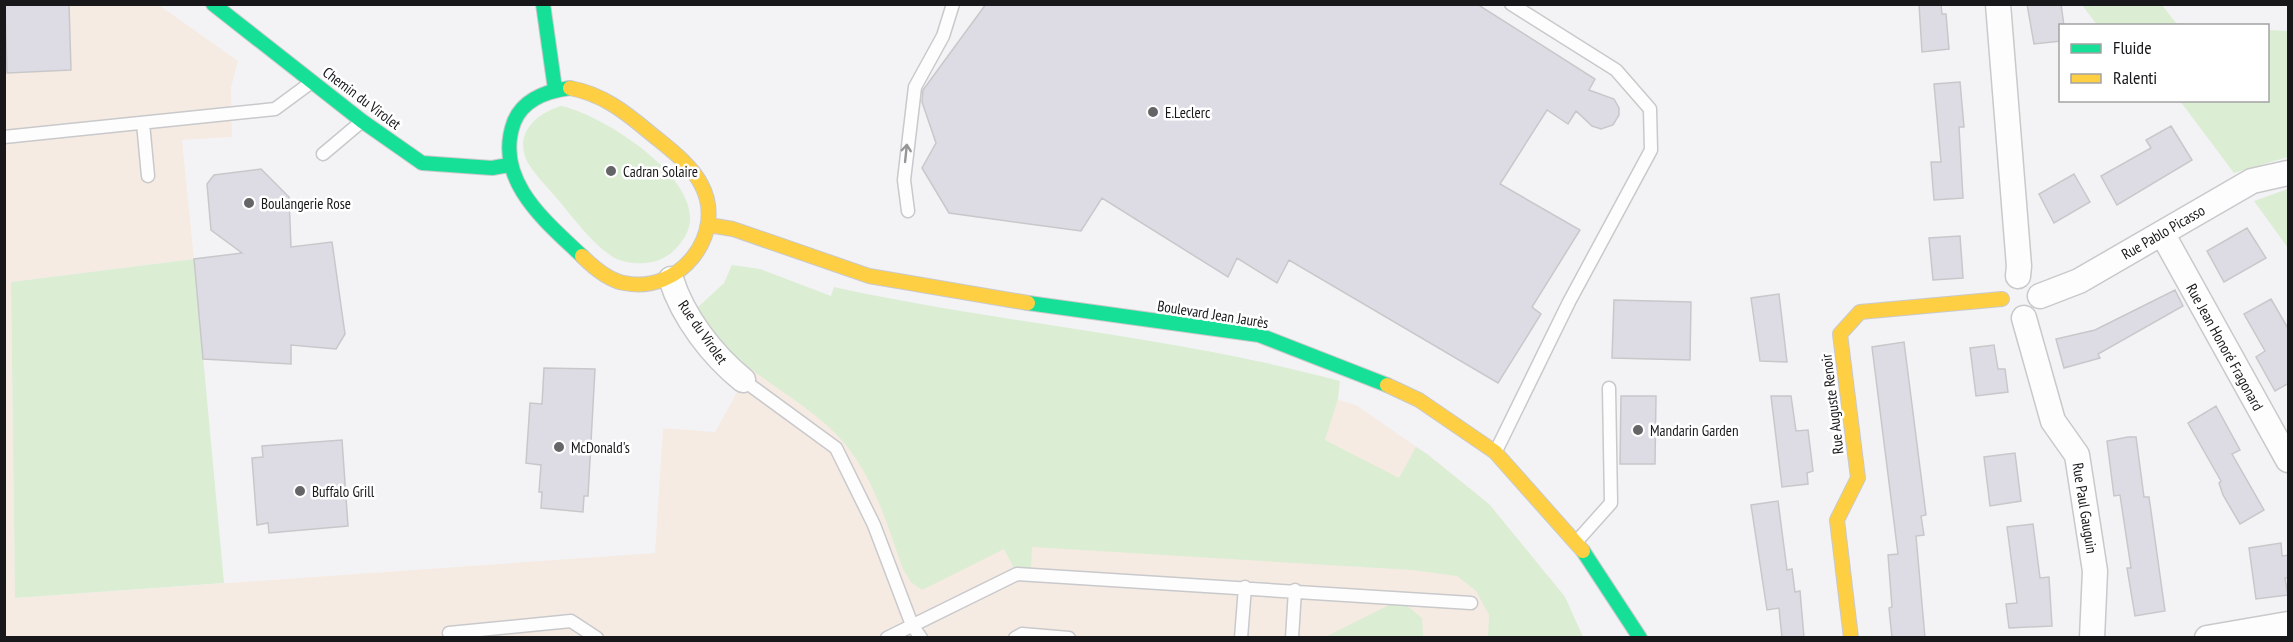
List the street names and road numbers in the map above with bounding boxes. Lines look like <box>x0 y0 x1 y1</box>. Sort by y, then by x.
street label: Chemin du Virolet <box>319 62 405 134</box>
street label: Rue Pablo Picasso <box>2118 200 2208 264</box>
street label: Rue Jean Honoré Fragonard <box>2182 280 2268 414</box>
street label: Rue du Virolet <box>674 296 732 368</box>
street label: Boulevard Jean Jaurès <box>1156 296 1270 332</box>
street label: Rue Auguste Renoir <box>1816 352 1848 455</box>
street label: Rue Paul Gauguin <box>2068 461 2102 555</box>

